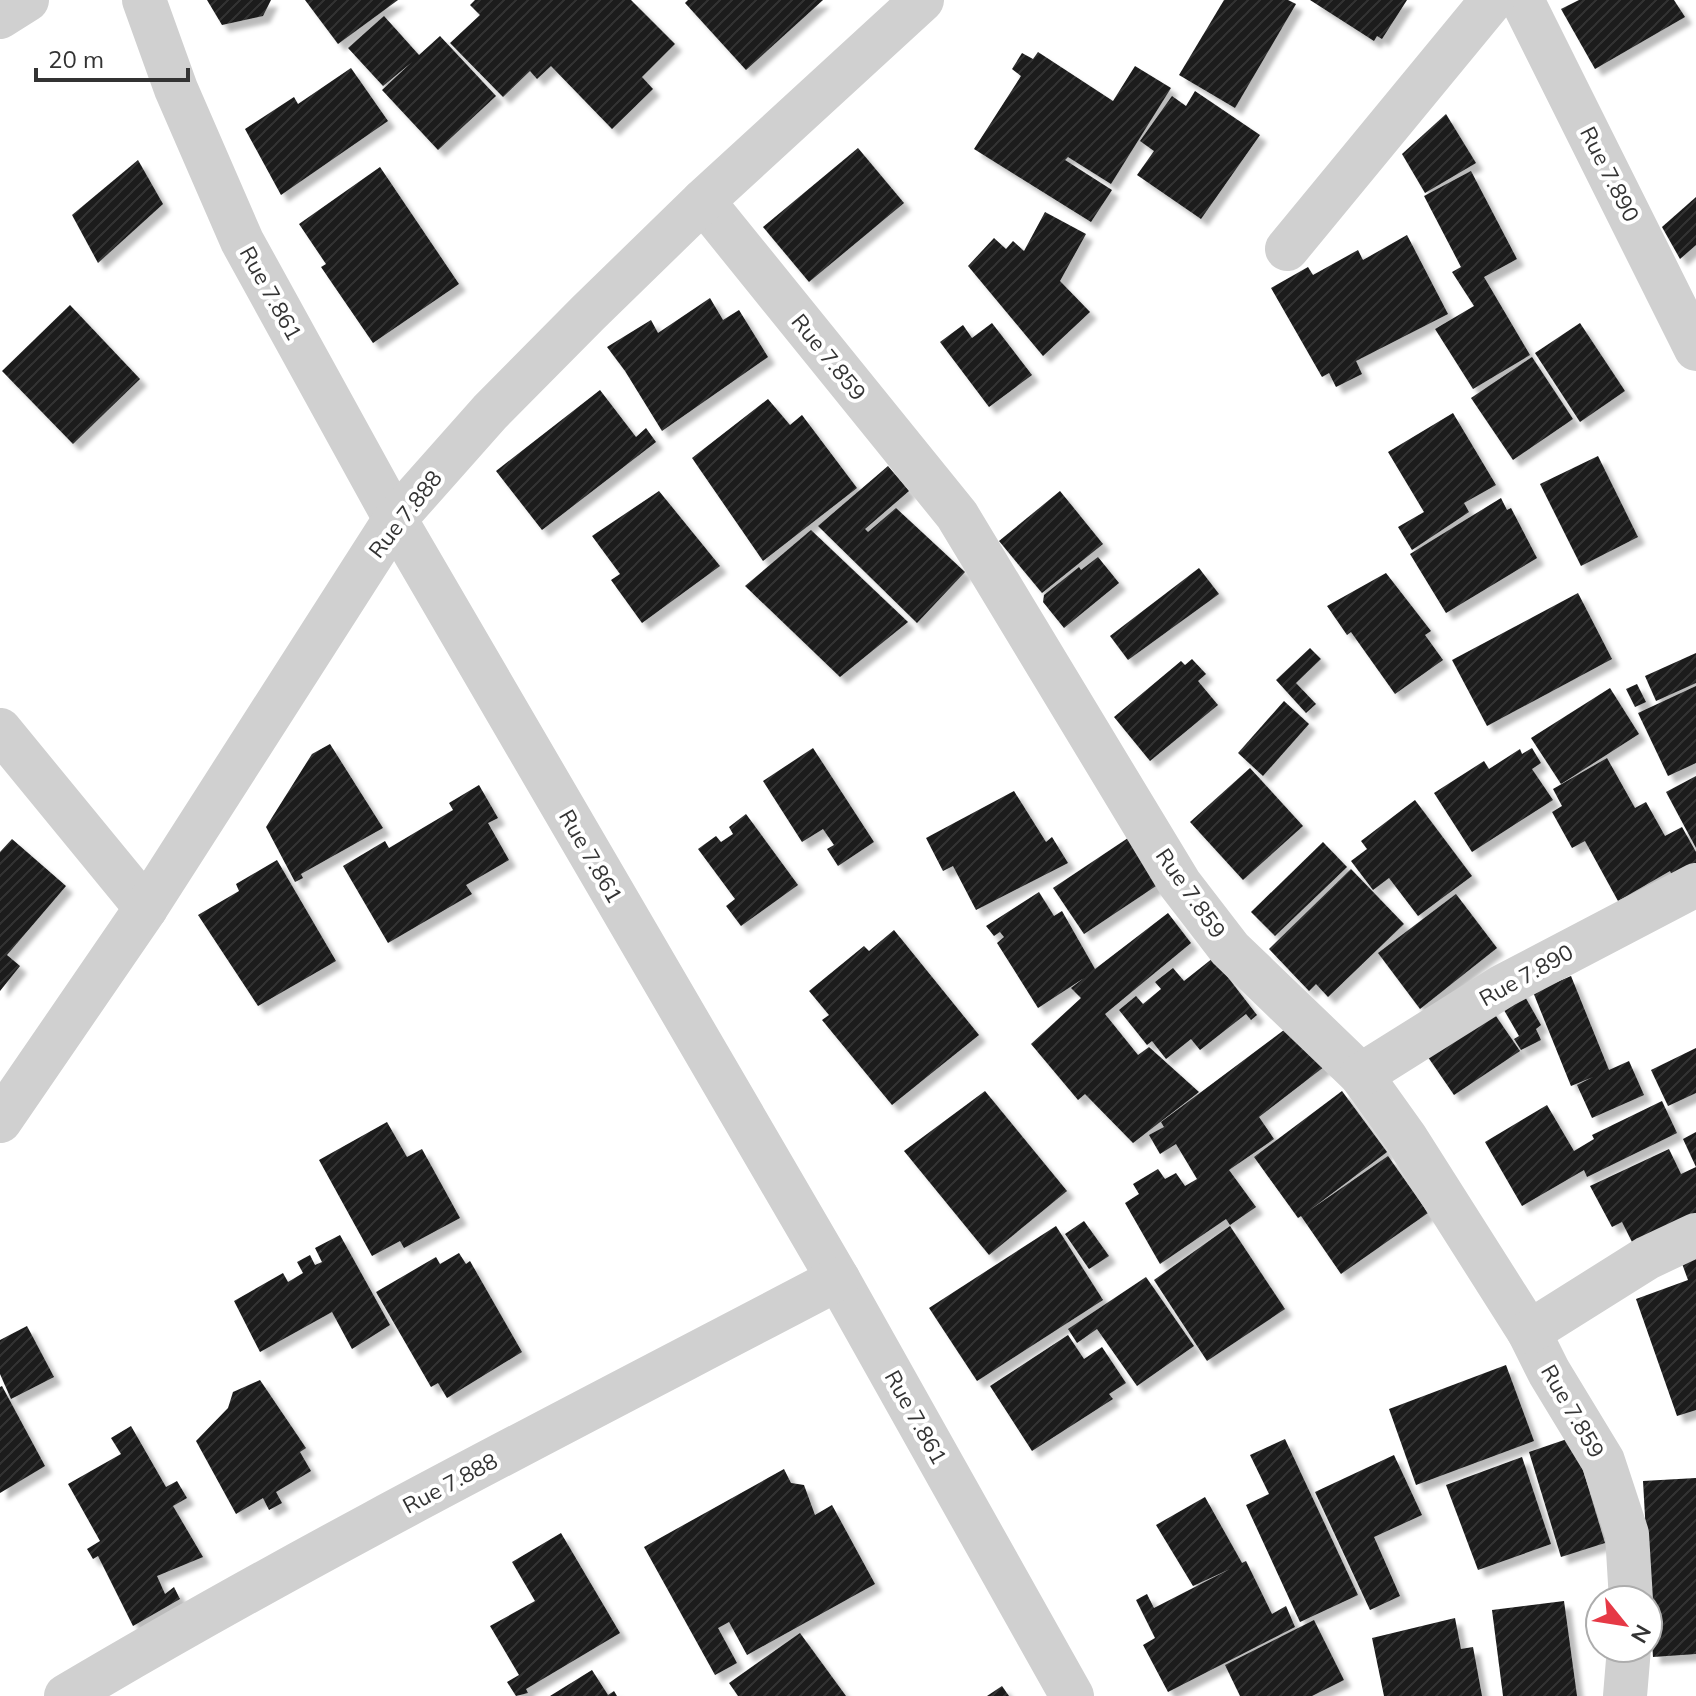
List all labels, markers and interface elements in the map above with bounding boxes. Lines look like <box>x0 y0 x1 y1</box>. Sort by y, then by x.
scale bar <box>36 32 188 82</box>
text: 20 m <box>48 44 104 74</box>
street label: Rue 7.890 <box>1574 122 1646 226</box>
street label: Rue 7.861 <box>234 241 308 345</box>
street label: Rue 7.859 <box>786 308 872 406</box>
street label: Rue 7.888 <box>362 465 448 563</box>
street label: Rue 7.861 <box>553 804 629 908</box>
street label: Rue 7.859 <box>1150 843 1232 943</box>
street label: Rue 7.890 <box>1474 938 1578 1012</box>
street label: Rue 7.859 <box>1535 1359 1611 1463</box>
street label: Rue 7.861 <box>879 1365 953 1469</box>
street label: Rue 7.888 <box>398 1446 502 1520</box>
north arrow <box>1584 1584 1664 1664</box>
text: N <box>1625 1620 1658 1648</box>

